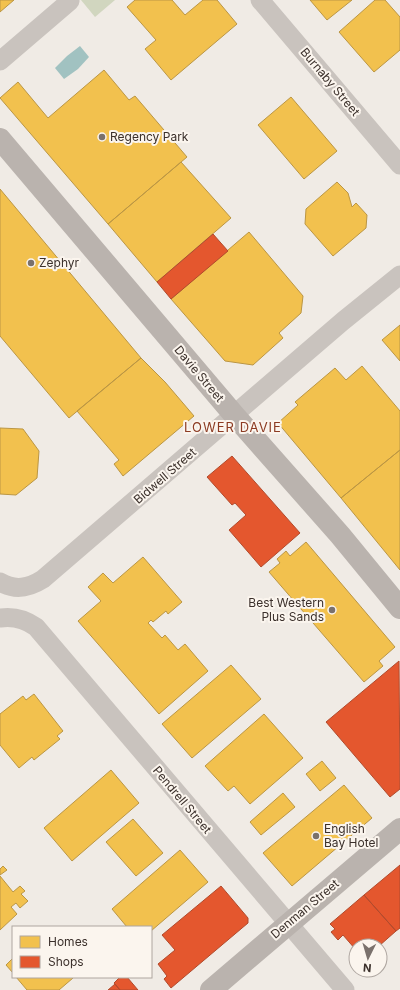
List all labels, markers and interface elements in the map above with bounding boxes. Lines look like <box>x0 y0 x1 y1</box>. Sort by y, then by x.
street label: Burnaby Street <box>297 44 363 119</box>
place label: Regency Park <box>110 129 189 144</box>
marker: Regency Park <box>97 132 107 142</box>
place label: Zephyr <box>39 255 80 270</box>
marker: Zephyr <box>26 258 36 268</box>
street label: Davie Street <box>171 342 227 405</box>
district label: LOWER DAVIE <box>184 419 282 435</box>
street label: Bidwell Street <box>130 444 199 507</box>
place label: Best Western Plus Sands <box>248 595 324 624</box>
marker: Best Western Plus Sands <box>327 605 337 615</box>
street label: Pendrell Street <box>150 763 215 836</box>
place label: English Bay Hotel <box>324 821 378 850</box>
marker: English Bay Hotel <box>311 831 321 841</box>
street label: Denman Street <box>268 876 342 941</box>
legend <box>12 926 152 978</box>
text: Homes <box>48 934 88 949</box>
north arrow <box>348 938 388 978</box>
text: Shops <box>48 954 84 969</box>
text: N <box>362 961 372 975</box>

